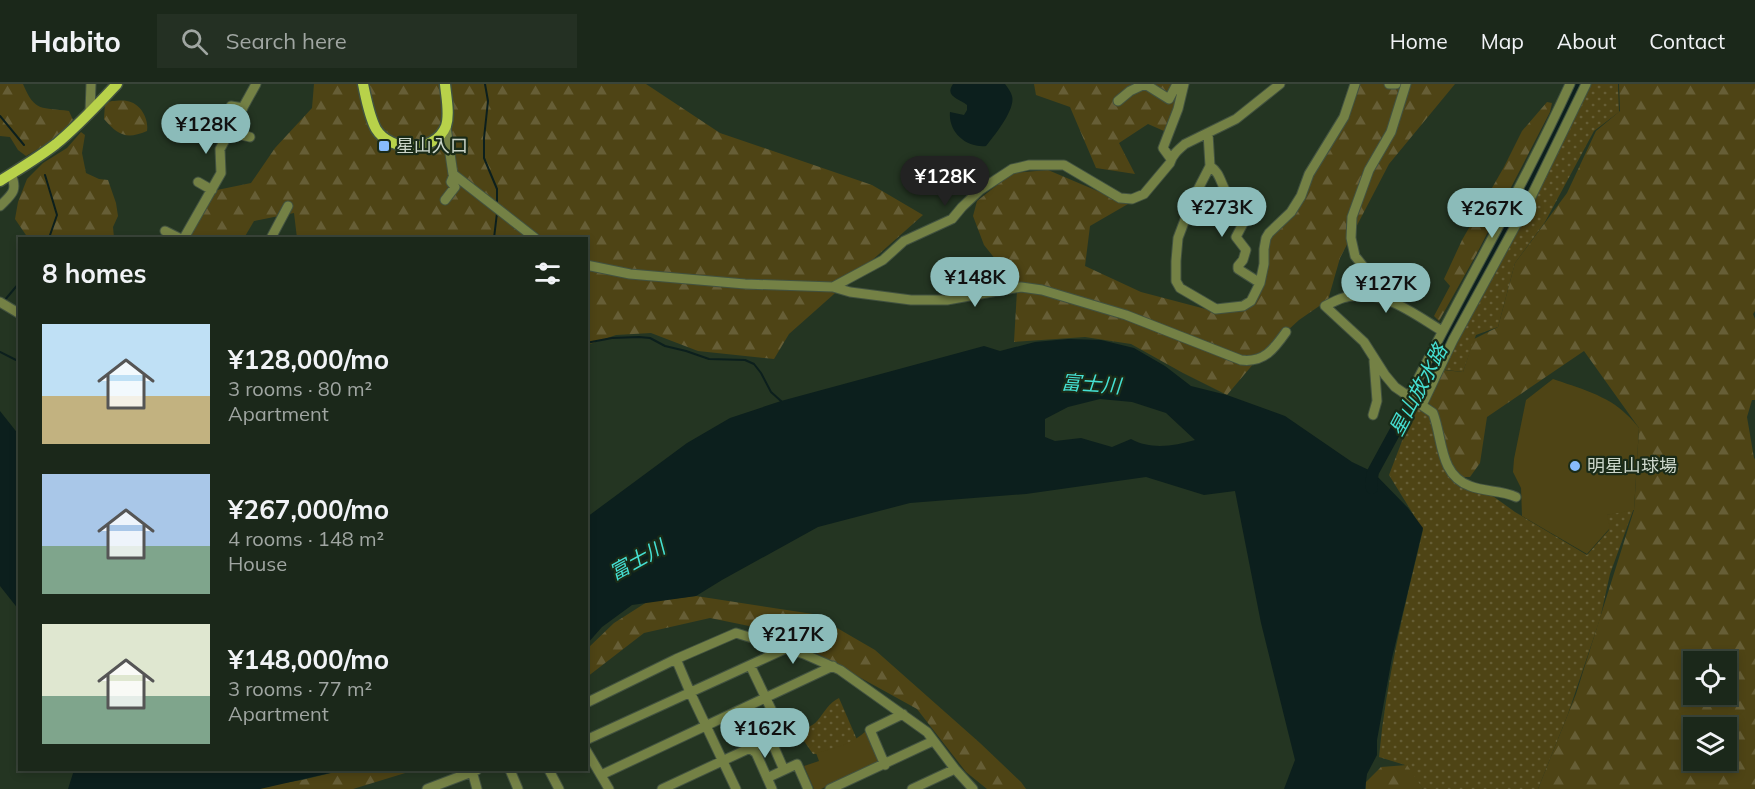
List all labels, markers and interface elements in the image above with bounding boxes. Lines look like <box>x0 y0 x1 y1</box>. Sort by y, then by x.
search box <box>157 14 577 68</box>
text: Habito <box>30 24 121 59</box>
icon: search <box>178 25 211 58</box>
text: Search here <box>226 27 347 55</box>
text: Home <box>1390 28 1448 54</box>
text: Map <box>1481 28 1524 54</box>
text: About <box>1557 28 1616 54</box>
text: Contact <box>1649 28 1725 54</box>
pin: ¥128K <box>164 104 248 155</box>
text: ¥128K <box>175 111 237 136</box>
place label: 星山入口 <box>396 134 468 157</box>
marker: 星山入口 <box>377 139 391 153</box>
pin: ¥128K <box>903 156 987 207</box>
text: ¥128K <box>914 163 976 188</box>
pin: ¥273K <box>1180 187 1264 238</box>
pin: ¥267K <box>1450 188 1534 239</box>
text: ¥273K <box>1191 194 1253 219</box>
text: ¥267K <box>1461 195 1523 220</box>
text: 8 homes <box>42 257 146 290</box>
icon: filters <box>531 257 564 290</box>
pin: ¥148K <box>933 257 1017 308</box>
pin: ¥127K <box>1344 263 1428 314</box>
text: ¥148K <box>944 264 1006 289</box>
text: ¥127K <box>1355 270 1417 295</box>
water label: 星山放水路 <box>1383 338 1453 440</box>
text: ¥128,000/mo <box>228 343 389 376</box>
icon: home <box>90 348 162 420</box>
water label: 富士川 <box>1060 369 1124 398</box>
text: 3 rooms · 80 m² <box>228 376 372 401</box>
text: Apartment <box>228 401 329 426</box>
place label: 明星山球場 <box>1587 454 1677 477</box>
marker: 明星山球場 <box>1568 459 1582 473</box>
text: ¥267,000/mo <box>228 493 389 526</box>
icon: home <box>90 498 162 570</box>
text: 4 rooms · 148 m² <box>228 526 384 551</box>
water label: 富士川 <box>604 533 671 585</box>
text: House <box>228 551 287 576</box>
pin: ¥217K <box>751 614 835 665</box>
text: ¥217K <box>762 621 824 646</box>
text: ¥148,000/mo <box>228 643 389 676</box>
icon: home <box>90 648 162 720</box>
map controls <box>1683 651 1737 771</box>
button: locate <box>1683 651 1737 705</box>
text: 3 rooms · 77 m² <box>228 676 372 701</box>
text: Apartment <box>228 701 329 726</box>
pin: ¥162K <box>723 708 807 759</box>
text: ¥162K <box>734 715 796 740</box>
button: layers <box>1683 717 1737 771</box>

